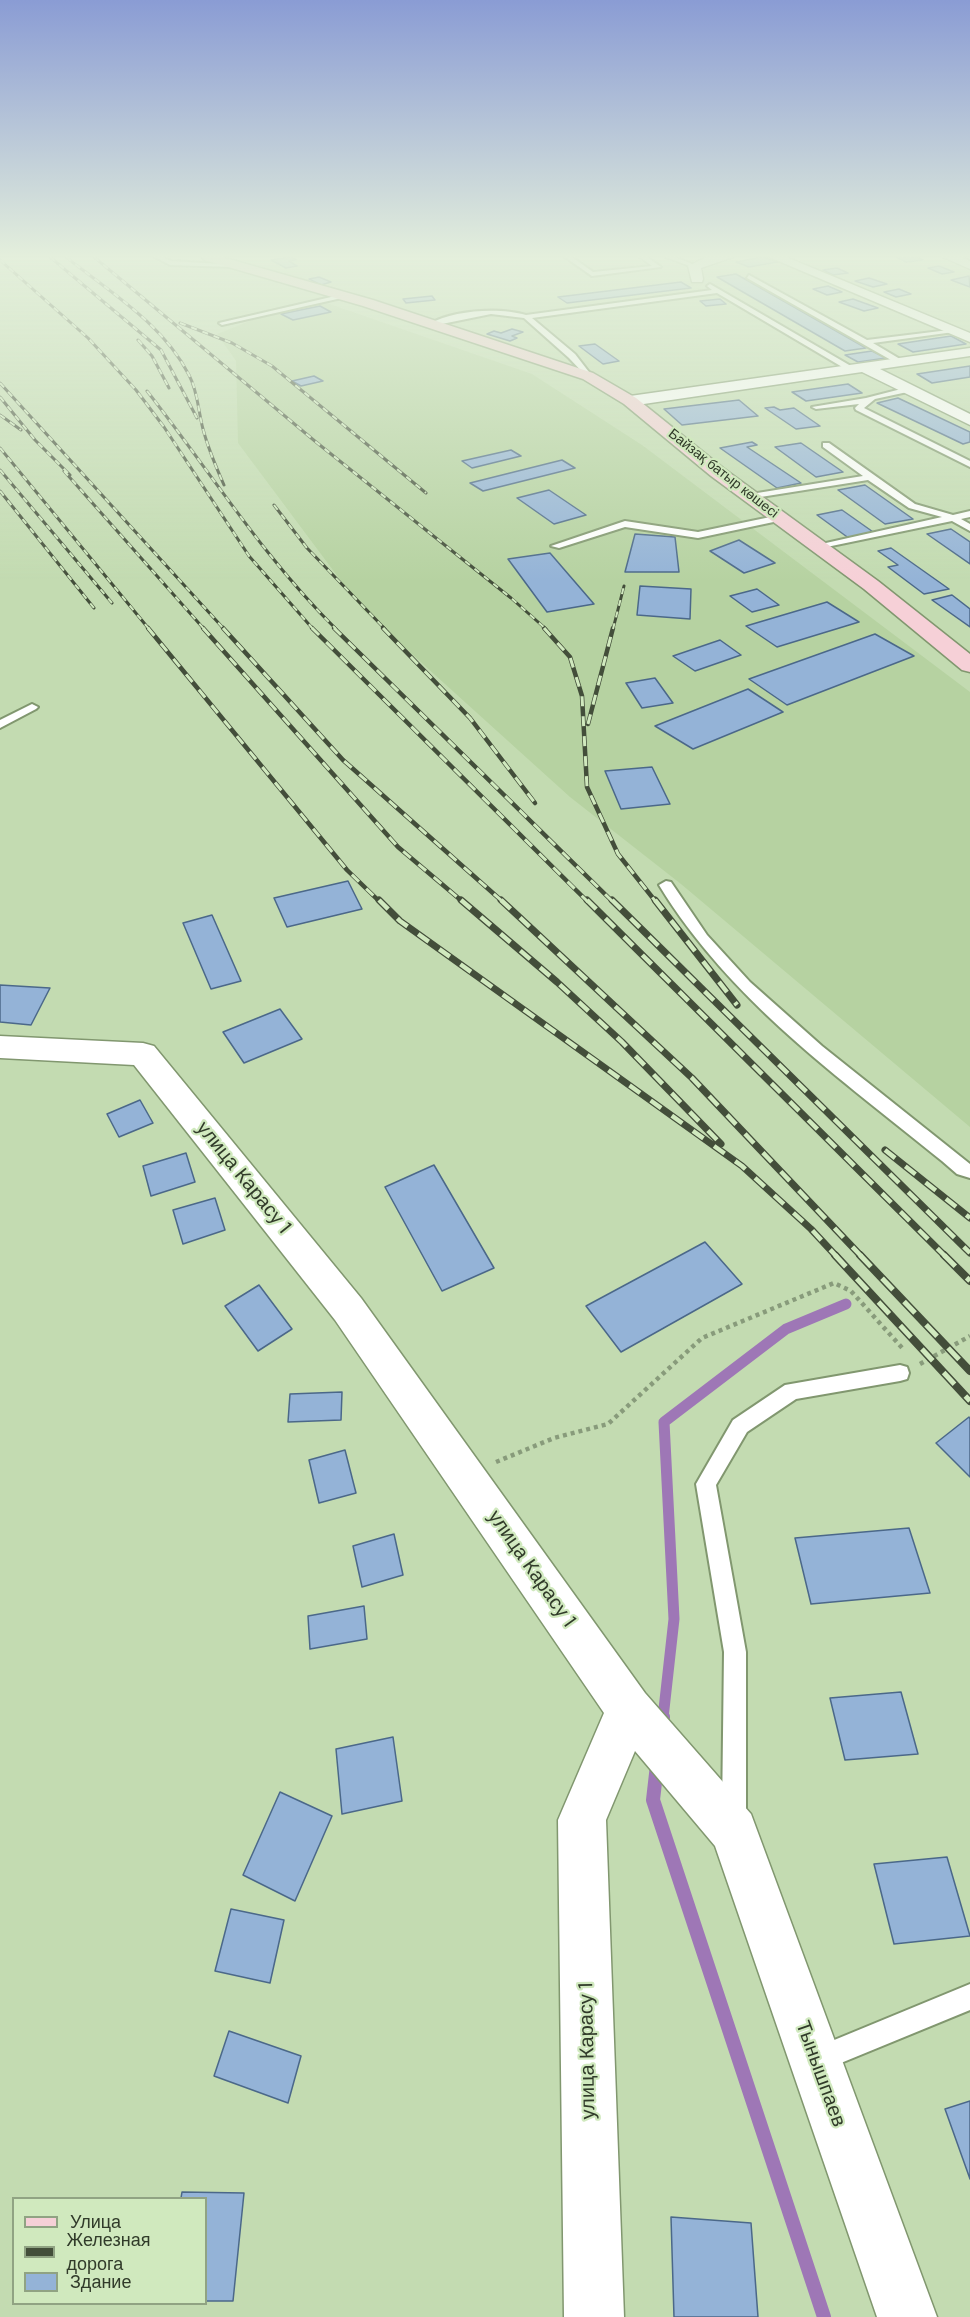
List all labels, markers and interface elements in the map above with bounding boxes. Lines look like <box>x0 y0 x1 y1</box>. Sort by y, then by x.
street label: Байзақ батыр көшесі <box>665 426 781 522</box>
street label: улица Карасу 1 <box>191 1117 295 1239</box>
street label: улица Карасу 1 <box>482 1506 580 1632</box>
street label: улица Карасу 1 <box>575 1982 601 2120</box>
street label: Тынышпаев <box>790 2018 850 2130</box>
legend <box>12 2197 207 2305</box>
text: Улица <box>70 2210 121 2234</box>
text: Железная дорога <box>67 2228 150 2276</box>
text: Здание <box>70 2270 131 2294</box>

